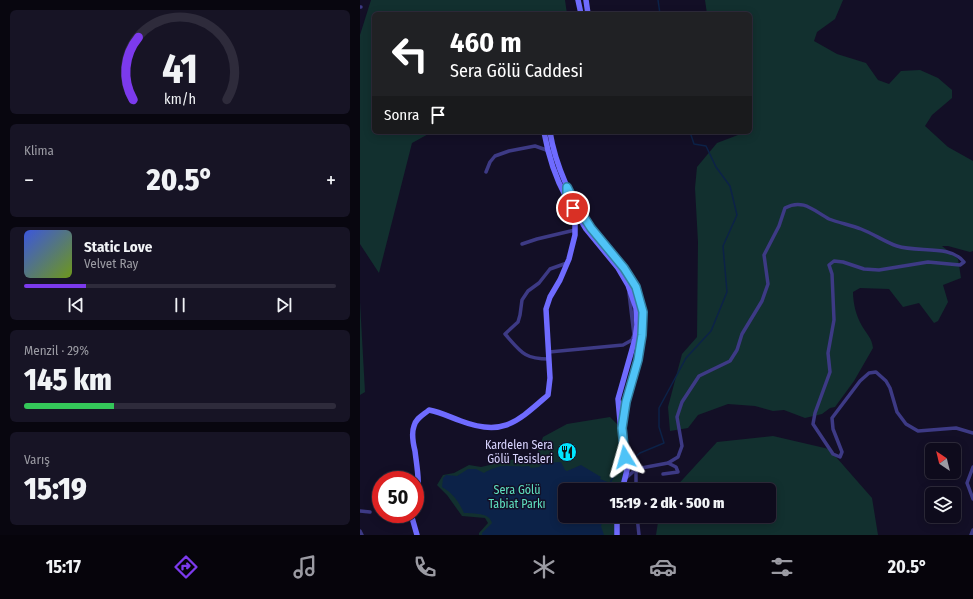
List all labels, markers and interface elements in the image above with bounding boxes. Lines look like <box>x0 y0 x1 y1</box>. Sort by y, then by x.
text: 460 m <box>450 26 522 59</box>
icon: left <box>384 28 436 80</box>
text: 41 <box>162 44 198 94</box>
text: Sera Gölü Caddesi <box>450 60 583 82</box>
text: km/h <box>164 91 196 108</box>
icon: arrive <box>427 104 449 126</box>
text: Sonra <box>384 106 419 124</box>
text: Klima <box>24 143 54 158</box>
text: 20.5° <box>147 162 213 198</box>
text: − <box>24 167 34 194</box>
text: + <box>326 167 336 194</box>
pin <box>556 191 590 225</box>
icon: arrive <box>562 197 584 219</box>
text: Static Love <box>84 238 152 256</box>
text: Velvet Ray <box>84 256 138 271</box>
icon: previous <box>65 294 87 316</box>
icon: pause <box>169 294 191 316</box>
icon: next <box>273 294 295 316</box>
text: Menzil · 29% <box>24 343 89 358</box>
text: 145 km <box>24 362 112 398</box>
position arrow <box>604 436 646 478</box>
place label: Kardelen Sera Gölü Tesisleri <box>485 438 553 466</box>
restaurant icon: Kardelen Sera Gölü Tesisleri <box>556 441 578 463</box>
north arrow <box>925 443 961 479</box>
map controls <box>925 443 961 523</box>
text: Varış <box>24 452 50 467</box>
text: 15:19 <box>24 471 87 507</box>
speed limit sign: 50 <box>372 471 424 523</box>
park label: Sera Gölü Tabiat Parkı <box>488 483 546 511</box>
button: layers <box>925 487 961 523</box>
text: 15:19 · 2 dk · 500 m <box>610 494 724 512</box>
icon: directions <box>172 553 200 581</box>
icon: music <box>291 553 319 581</box>
icon: phone <box>411 553 439 581</box>
icon: climate <box>530 553 558 581</box>
icon: car <box>649 553 677 581</box>
icon: filters <box>768 553 796 581</box>
text: 15:17 <box>46 556 81 578</box>
text: 20.5° <box>888 556 927 578</box>

